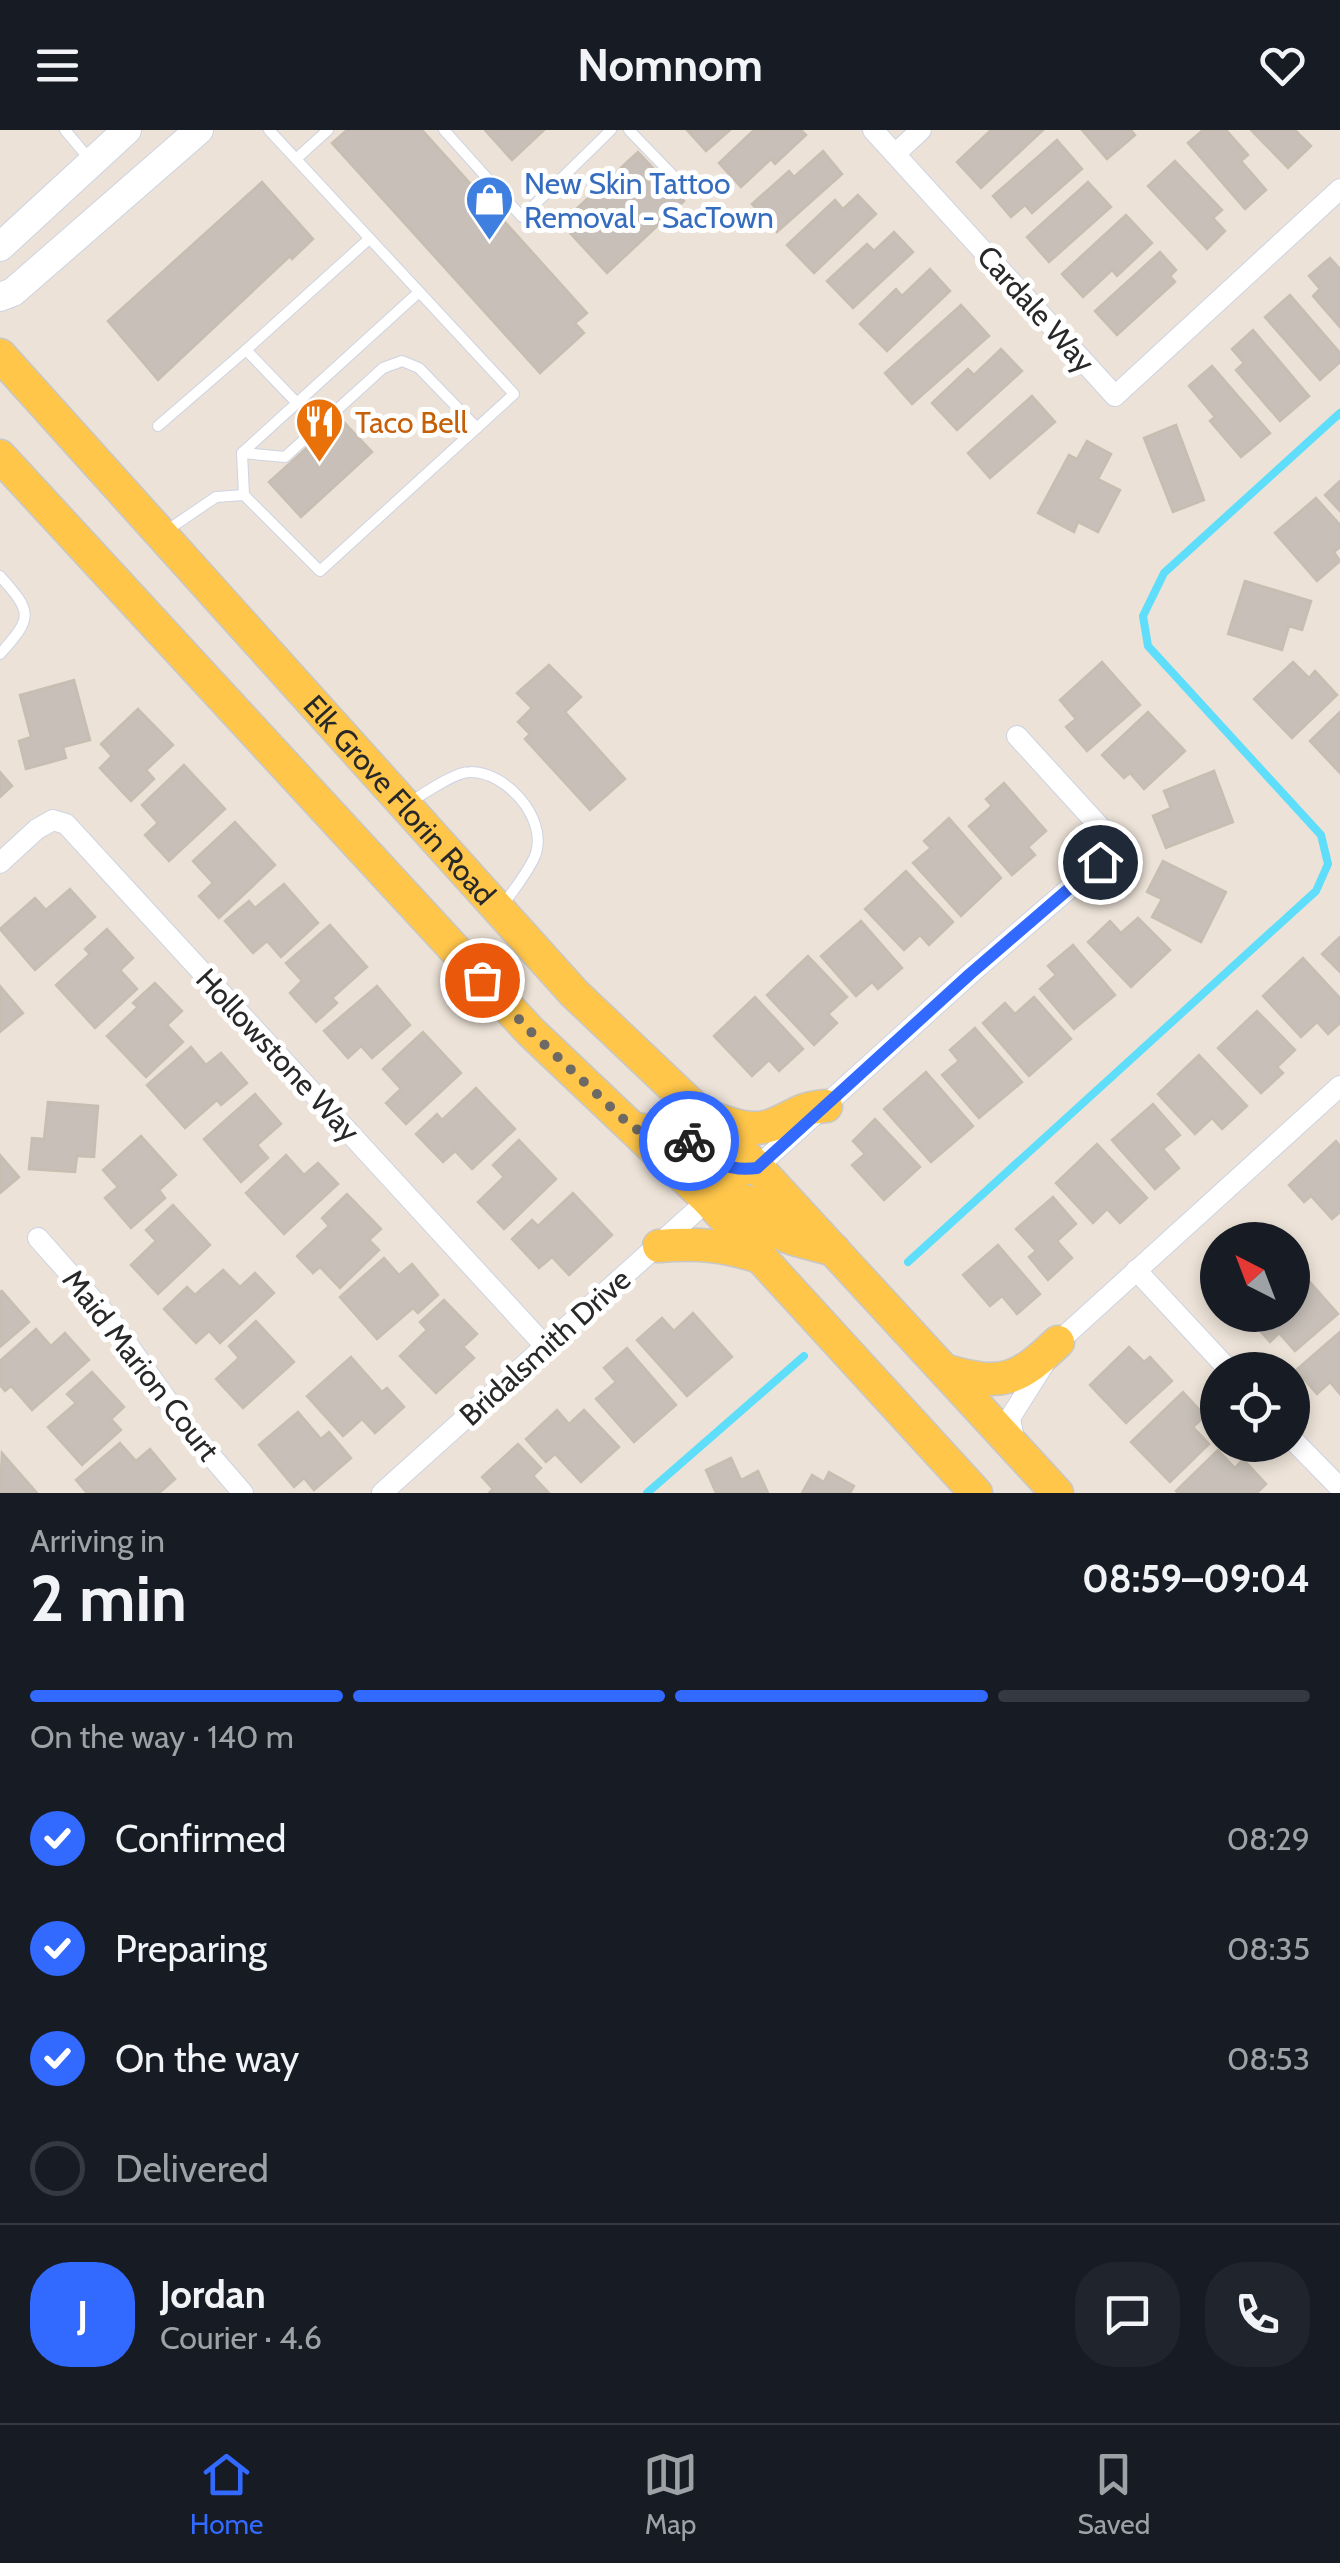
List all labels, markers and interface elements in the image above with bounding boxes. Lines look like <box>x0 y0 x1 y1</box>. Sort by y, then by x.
icon: menu <box>30 38 85 93</box>
text: Nomnom <box>577 38 763 92</box>
icon: heart <box>1255 38 1310 93</box>
place label: New Skin Tattoo Removal - SacTown <box>524 165 774 236</box>
shop icon: New Skin Tattoo Removal - SacTown <box>463 174 515 242</box>
street label: Cardale Way <box>969 238 1103 380</box>
restaurant icon: Taco Bell <box>294 396 346 464</box>
place label: Taco Bell <box>355 404 468 441</box>
street label: Elk Grove Florin Road <box>296 687 504 912</box>
pin <box>1058 820 1143 905</box>
icon: home <box>1073 835 1128 890</box>
pin <box>440 938 525 1023</box>
icon: bag <box>455 953 510 1008</box>
street label: Hollowstone Way <box>188 961 368 1149</box>
courier <box>639 1091 739 1191</box>
icon: bike <box>662 1114 717 1169</box>
north arrow <box>1200 1222 1310 1332</box>
map controls <box>1200 1222 1310 1462</box>
street label: Bridalsmith Drive <box>452 1261 638 1433</box>
street label: Maid Marion Court <box>55 1262 227 1468</box>
button: locate <box>1200 1352 1310 1462</box>
text: Arriving in <box>30 1521 165 1560</box>
text: 08:59–09:04 <box>1082 1555 1310 1602</box>
text: 2 min <box>30 1558 187 1637</box>
text: On the way · 140 m <box>30 1717 294 1756</box>
icon: check <box>30 1811 85 1866</box>
text: Confirmed <box>115 1815 286 1862</box>
text: 08:29 <box>1227 1819 1310 1858</box>
icon: check <box>30 1921 85 1976</box>
text: Preparing <box>115 1925 267 1972</box>
text: 08:35 <box>1227 1929 1310 1968</box>
icon: check <box>30 2031 85 2086</box>
text: On the way <box>115 2035 299 2082</box>
text: 08:53 <box>1227 2039 1310 2078</box>
text: Delivered <box>115 2145 269 2192</box>
button: chat <box>1075 2262 1180 2367</box>
button: phone <box>1205 2262 1310 2367</box>
text: Jordan <box>160 2271 266 2318</box>
text: J <box>77 2291 88 2338</box>
text: Courier · 4.6 <box>160 2318 322 2357</box>
tab: Home <box>190 2447 263 2541</box>
tab: Map <box>643 2447 698 2541</box>
tab: Saved <box>1078 2447 1150 2541</box>

